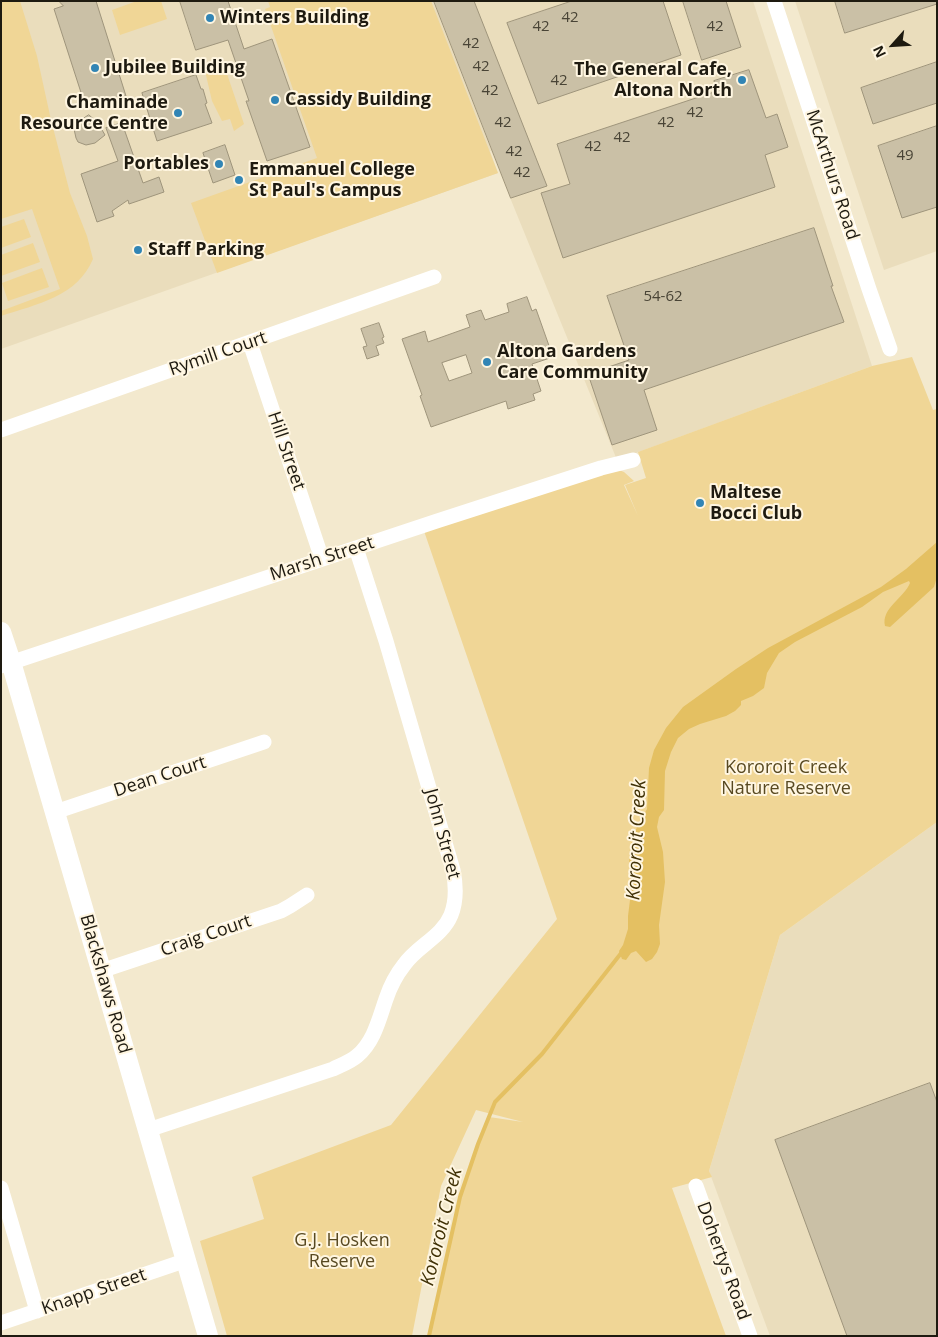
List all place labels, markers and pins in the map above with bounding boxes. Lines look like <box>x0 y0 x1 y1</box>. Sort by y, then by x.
place label: Winters Building <box>220 7 369 29</box>
marker: Winters Building <box>204 12 216 24</box>
place label: Jubilee Building <box>105 57 245 79</box>
place label: The General Cafe, Altona North <box>574 59 732 102</box>
marker: Jubilee Building <box>89 62 101 74</box>
marker: The General Cafe, Altona North <box>736 74 748 86</box>
place label: Cassidy Building <box>285 89 431 111</box>
place label: Chaminade Resource Centre <box>20 92 168 134</box>
marker: Cassidy Building <box>269 94 281 106</box>
marker: Chaminade Resource Centre <box>172 107 184 119</box>
place label: Portables <box>123 153 209 175</box>
marker: Portables <box>213 158 225 170</box>
place label: Emmanuel College St Paul's Campus <box>249 159 415 202</box>
marker: Emmanuel College St Paul's Campus <box>233 174 245 186</box>
place label: Staff Parking <box>148 239 264 261</box>
marker: Staff Parking <box>132 244 144 256</box>
place label: Altona Gardens Care Community <box>497 341 648 384</box>
marker: Altona Gardens Care Community <box>481 356 493 368</box>
place label: Maltese Bocci Club <box>710 482 802 524</box>
marker: Maltese Bocci Club <box>694 497 706 509</box>

